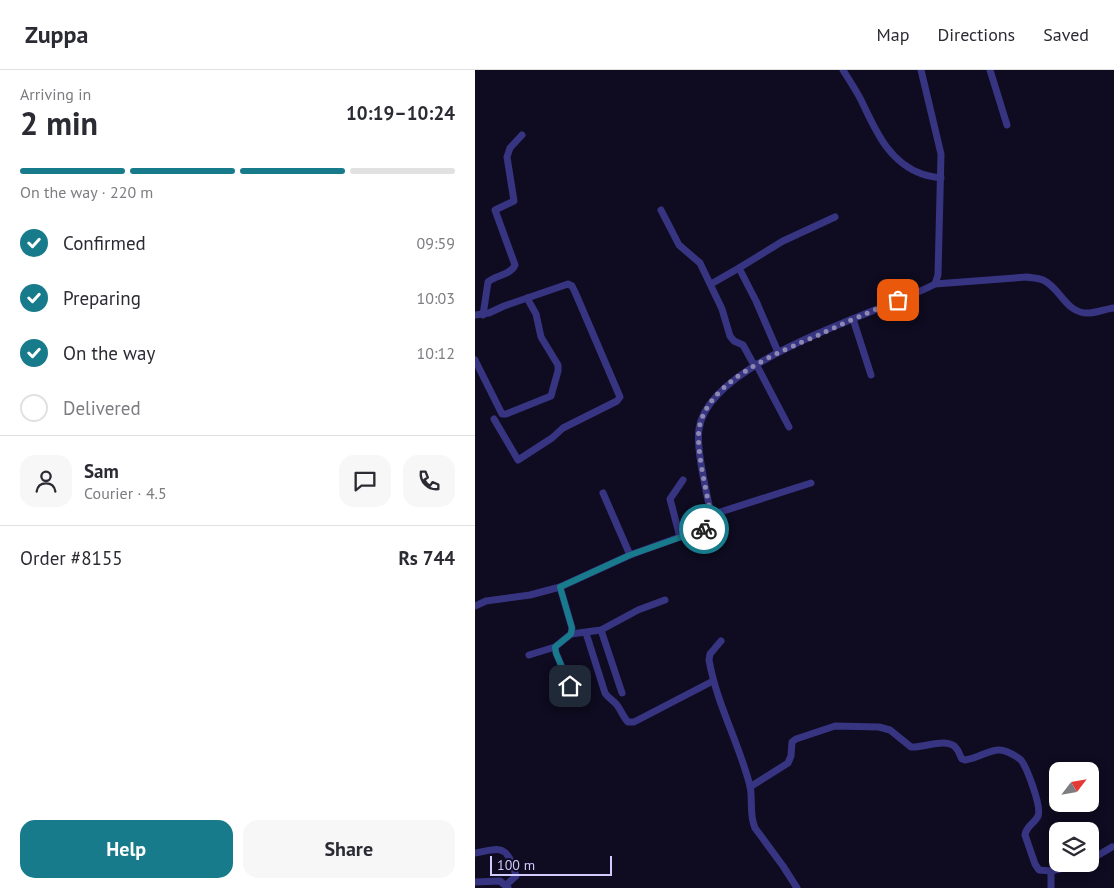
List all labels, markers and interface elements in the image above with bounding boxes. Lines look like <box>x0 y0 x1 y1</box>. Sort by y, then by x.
text: Zuppa <box>25 19 88 50</box>
text: Map <box>877 23 909 46</box>
text: Directions <box>937 23 1015 46</box>
text: Saved <box>1043 23 1089 46</box>
text: Arriving in <box>20 84 91 104</box>
text: 10:19–10:24 <box>346 101 455 125</box>
text: 2 min <box>20 102 98 144</box>
text: On the way · 220 m <box>20 182 153 202</box>
icon: check <box>20 229 48 257</box>
text: Confirmed <box>63 231 146 255</box>
text: 09:59 <box>417 233 455 253</box>
pin <box>877 279 919 321</box>
icon: check <box>20 284 48 312</box>
text: Preparing <box>63 286 141 310</box>
icon: bag <box>884 286 912 314</box>
text: 10:03 <box>417 288 455 308</box>
icon: check <box>20 339 48 367</box>
text: On the way <box>63 341 155 365</box>
text: 10:12 <box>417 343 455 363</box>
text: Delivered <box>63 396 141 420</box>
button: person <box>20 455 72 507</box>
button: chat <box>339 455 391 507</box>
button: phone <box>403 455 455 507</box>
text: Sam <box>84 459 119 483</box>
text: Courier · 4.5 <box>84 483 167 503</box>
courier <box>679 504 729 554</box>
icon: bike <box>690 515 718 543</box>
text: Order #8155 <box>20 546 123 570</box>
text: Rs 744 <box>398 546 455 570</box>
pin <box>549 665 591 707</box>
icon: home <box>556 672 584 700</box>
north arrow <box>1049 762 1099 812</box>
map controls <box>1049 762 1099 872</box>
button: Help <box>20 820 233 878</box>
button: Share <box>243 820 455 878</box>
button: layers <box>1049 822 1099 872</box>
scale bar <box>490 853 613 876</box>
text: 100 m <box>497 856 535 874</box>

